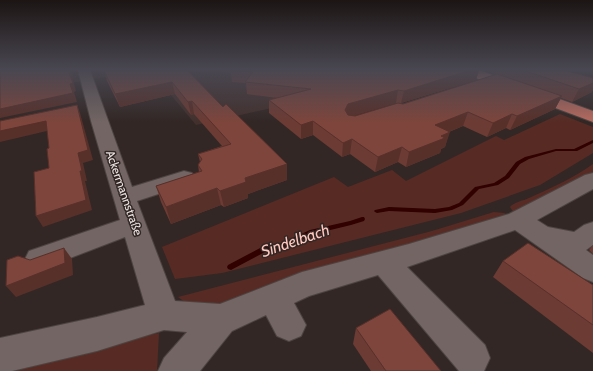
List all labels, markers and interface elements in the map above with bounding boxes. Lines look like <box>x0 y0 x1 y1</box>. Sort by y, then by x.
street label: Ackermannstraße <box>103 148 146 237</box>
water label: Sindelbach <box>258 220 332 261</box>

